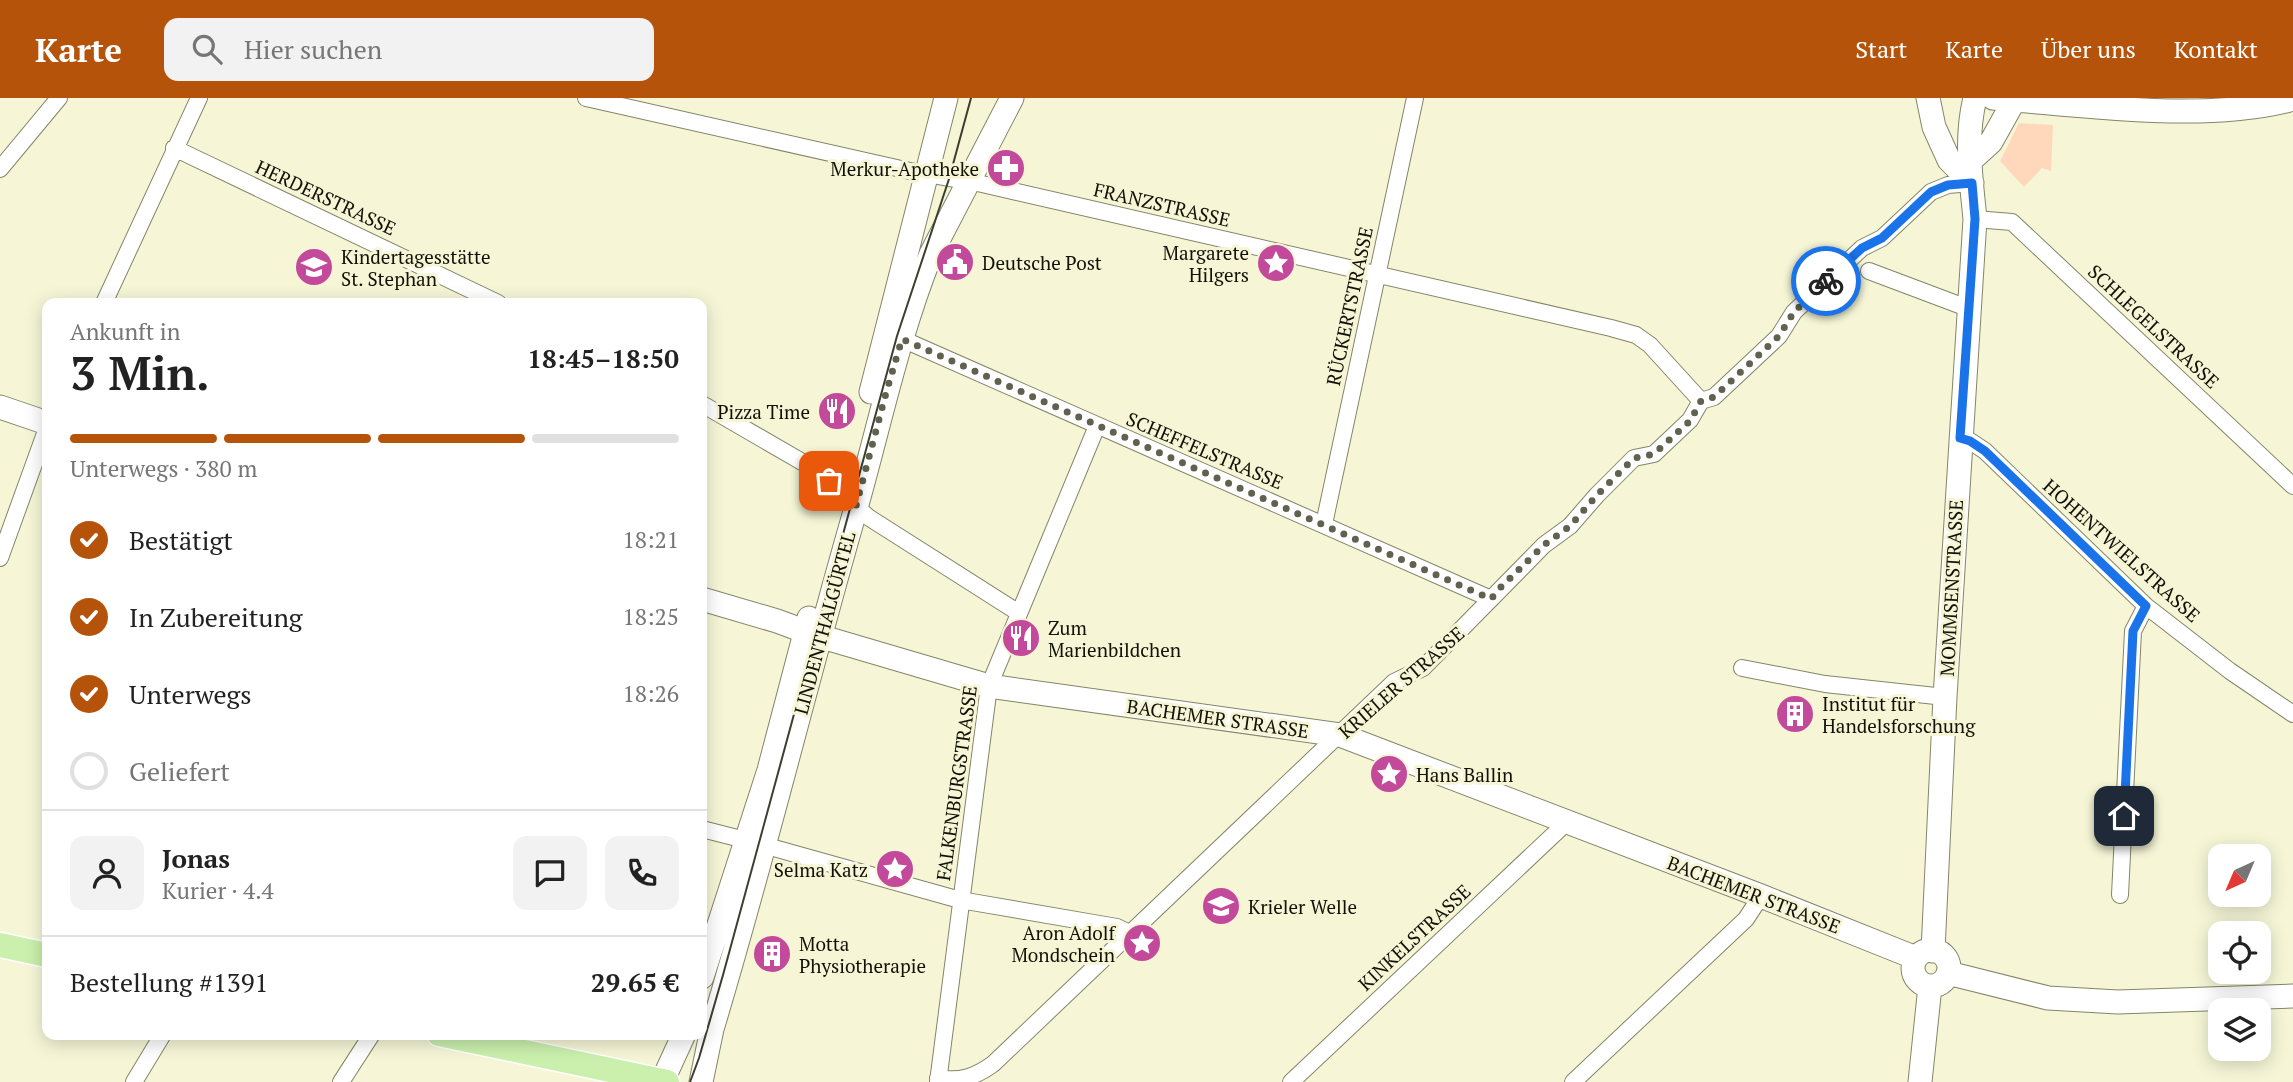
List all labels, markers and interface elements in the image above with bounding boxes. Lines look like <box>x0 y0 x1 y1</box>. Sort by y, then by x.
search box <box>164 18 654 81</box>
text: Karte <box>35 28 122 71</box>
icon: search <box>188 30 226 68</box>
text: Hier suchen <box>244 32 382 66</box>
text: Start <box>1855 33 1907 65</box>
text: Karte <box>1945 33 2003 65</box>
text: Über uns <box>2041 33 2136 65</box>
text: Kontakt <box>2174 33 2258 65</box>
pharmacy icon: Merkur-Apotheke <box>985 147 1027 189</box>
street label: HERDERSTRASSE <box>252 154 400 240</box>
place label: Merkur-Apotheke <box>830 156 979 181</box>
street label: FRANZSTRASSE <box>1091 176 1233 232</box>
street label: RÜCKERTSTRASSE <box>1320 224 1378 388</box>
place label: Margarete Hilgers <box>1163 240 1249 287</box>
public building icon: Deutsche Post <box>934 241 976 283</box>
place icon: Margarete Hilgers <box>1255 242 1297 284</box>
place label: Kindertagesstätte St. Stephan <box>341 244 491 291</box>
school or university icon: Kindertagesstätte St. Stephan <box>293 246 335 288</box>
courier <box>1791 246 1861 316</box>
place label: Deutsche Post <box>982 250 1102 275</box>
street label: SCHLEGELSTRASSE <box>2083 259 2225 393</box>
icon: bike <box>1807 262 1845 300</box>
text: Ankunft in <box>70 316 180 347</box>
text: 18:45–18:50 <box>527 341 679 375</box>
text: 3 Min. <box>70 342 210 403</box>
restaurant icon: Pizza Time <box>816 390 858 432</box>
place label: Pizza Time <box>717 399 810 424</box>
street label: SCHEFFELSTRASSE <box>1123 406 1287 494</box>
pin <box>799 451 859 511</box>
text: Unterwegs · 380 m <box>70 453 257 484</box>
icon: bag <box>810 462 848 500</box>
street label: HOHENTWIELSTRASSE <box>2038 473 2206 627</box>
street label: MOMMSENSTRASSE <box>1934 499 1968 677</box>
icon: check <box>70 521 108 559</box>
text: Bestätigt <box>129 523 233 557</box>
text: 18:21 <box>622 524 679 555</box>
street label: LINDENTHALGÜRTEL <box>788 528 861 717</box>
icon: check <box>70 598 108 636</box>
text: In Zubereitung <box>129 600 303 634</box>
text: 18:25 <box>622 601 679 632</box>
place label: Zum Marienbildchen <box>1048 615 1181 662</box>
restaurant icon: Zum Marienbildchen <box>1000 617 1042 659</box>
street label: KRIELER STRASSE <box>1333 620 1469 744</box>
icon: check <box>70 675 108 713</box>
text: Unterwegs <box>129 677 252 711</box>
text: 18:26 <box>622 678 679 709</box>
street label: FALKENBURGSTRASSE <box>930 684 982 882</box>
place label: Institut für Handelsforschung <box>1822 691 1976 738</box>
street label: BACHEMER STRASSE <box>1125 693 1311 743</box>
building icon: Institut für Handelsforschung <box>1774 693 1816 735</box>
place icon: Hans Ballin <box>1368 753 1410 795</box>
text: Geliefert <box>129 754 230 788</box>
place label: Hans Ballin <box>1416 762 1513 787</box>
pin <box>2094 786 2154 846</box>
icon: home <box>2105 797 2143 835</box>
button: person <box>70 836 144 910</box>
button: chat <box>513 836 587 910</box>
button: phone <box>605 836 679 910</box>
text: Jonas <box>162 841 230 875</box>
north arrow <box>2208 844 2272 906</box>
map controls <box>2208 844 2271 1061</box>
place icon: Selma Katz <box>874 848 916 890</box>
street label: BACHEMER STRASSE <box>1664 849 1844 939</box>
place label: Selma Katz <box>774 857 868 882</box>
text: Kurier · 4.4 <box>162 875 274 906</box>
street label: KINKELSTRASSE <box>1352 878 1476 996</box>
school or university icon: Krieler Welle <box>1200 885 1242 927</box>
place label: Krieler Welle <box>1248 894 1357 919</box>
place label: Aron Adolf Mondschein <box>1011 920 1116 967</box>
button: locate <box>2208 921 2271 984</box>
place icon: Aron Adolf Mondschein <box>1121 922 1163 964</box>
place label: Motta Physiotherapie <box>799 931 926 978</box>
building icon: Motta Physiotherapie <box>751 933 793 975</box>
text: Bestellung #1391 <box>70 965 268 999</box>
text: 29.65 € <box>591 965 679 999</box>
button: layers <box>2208 998 2271 1061</box>

